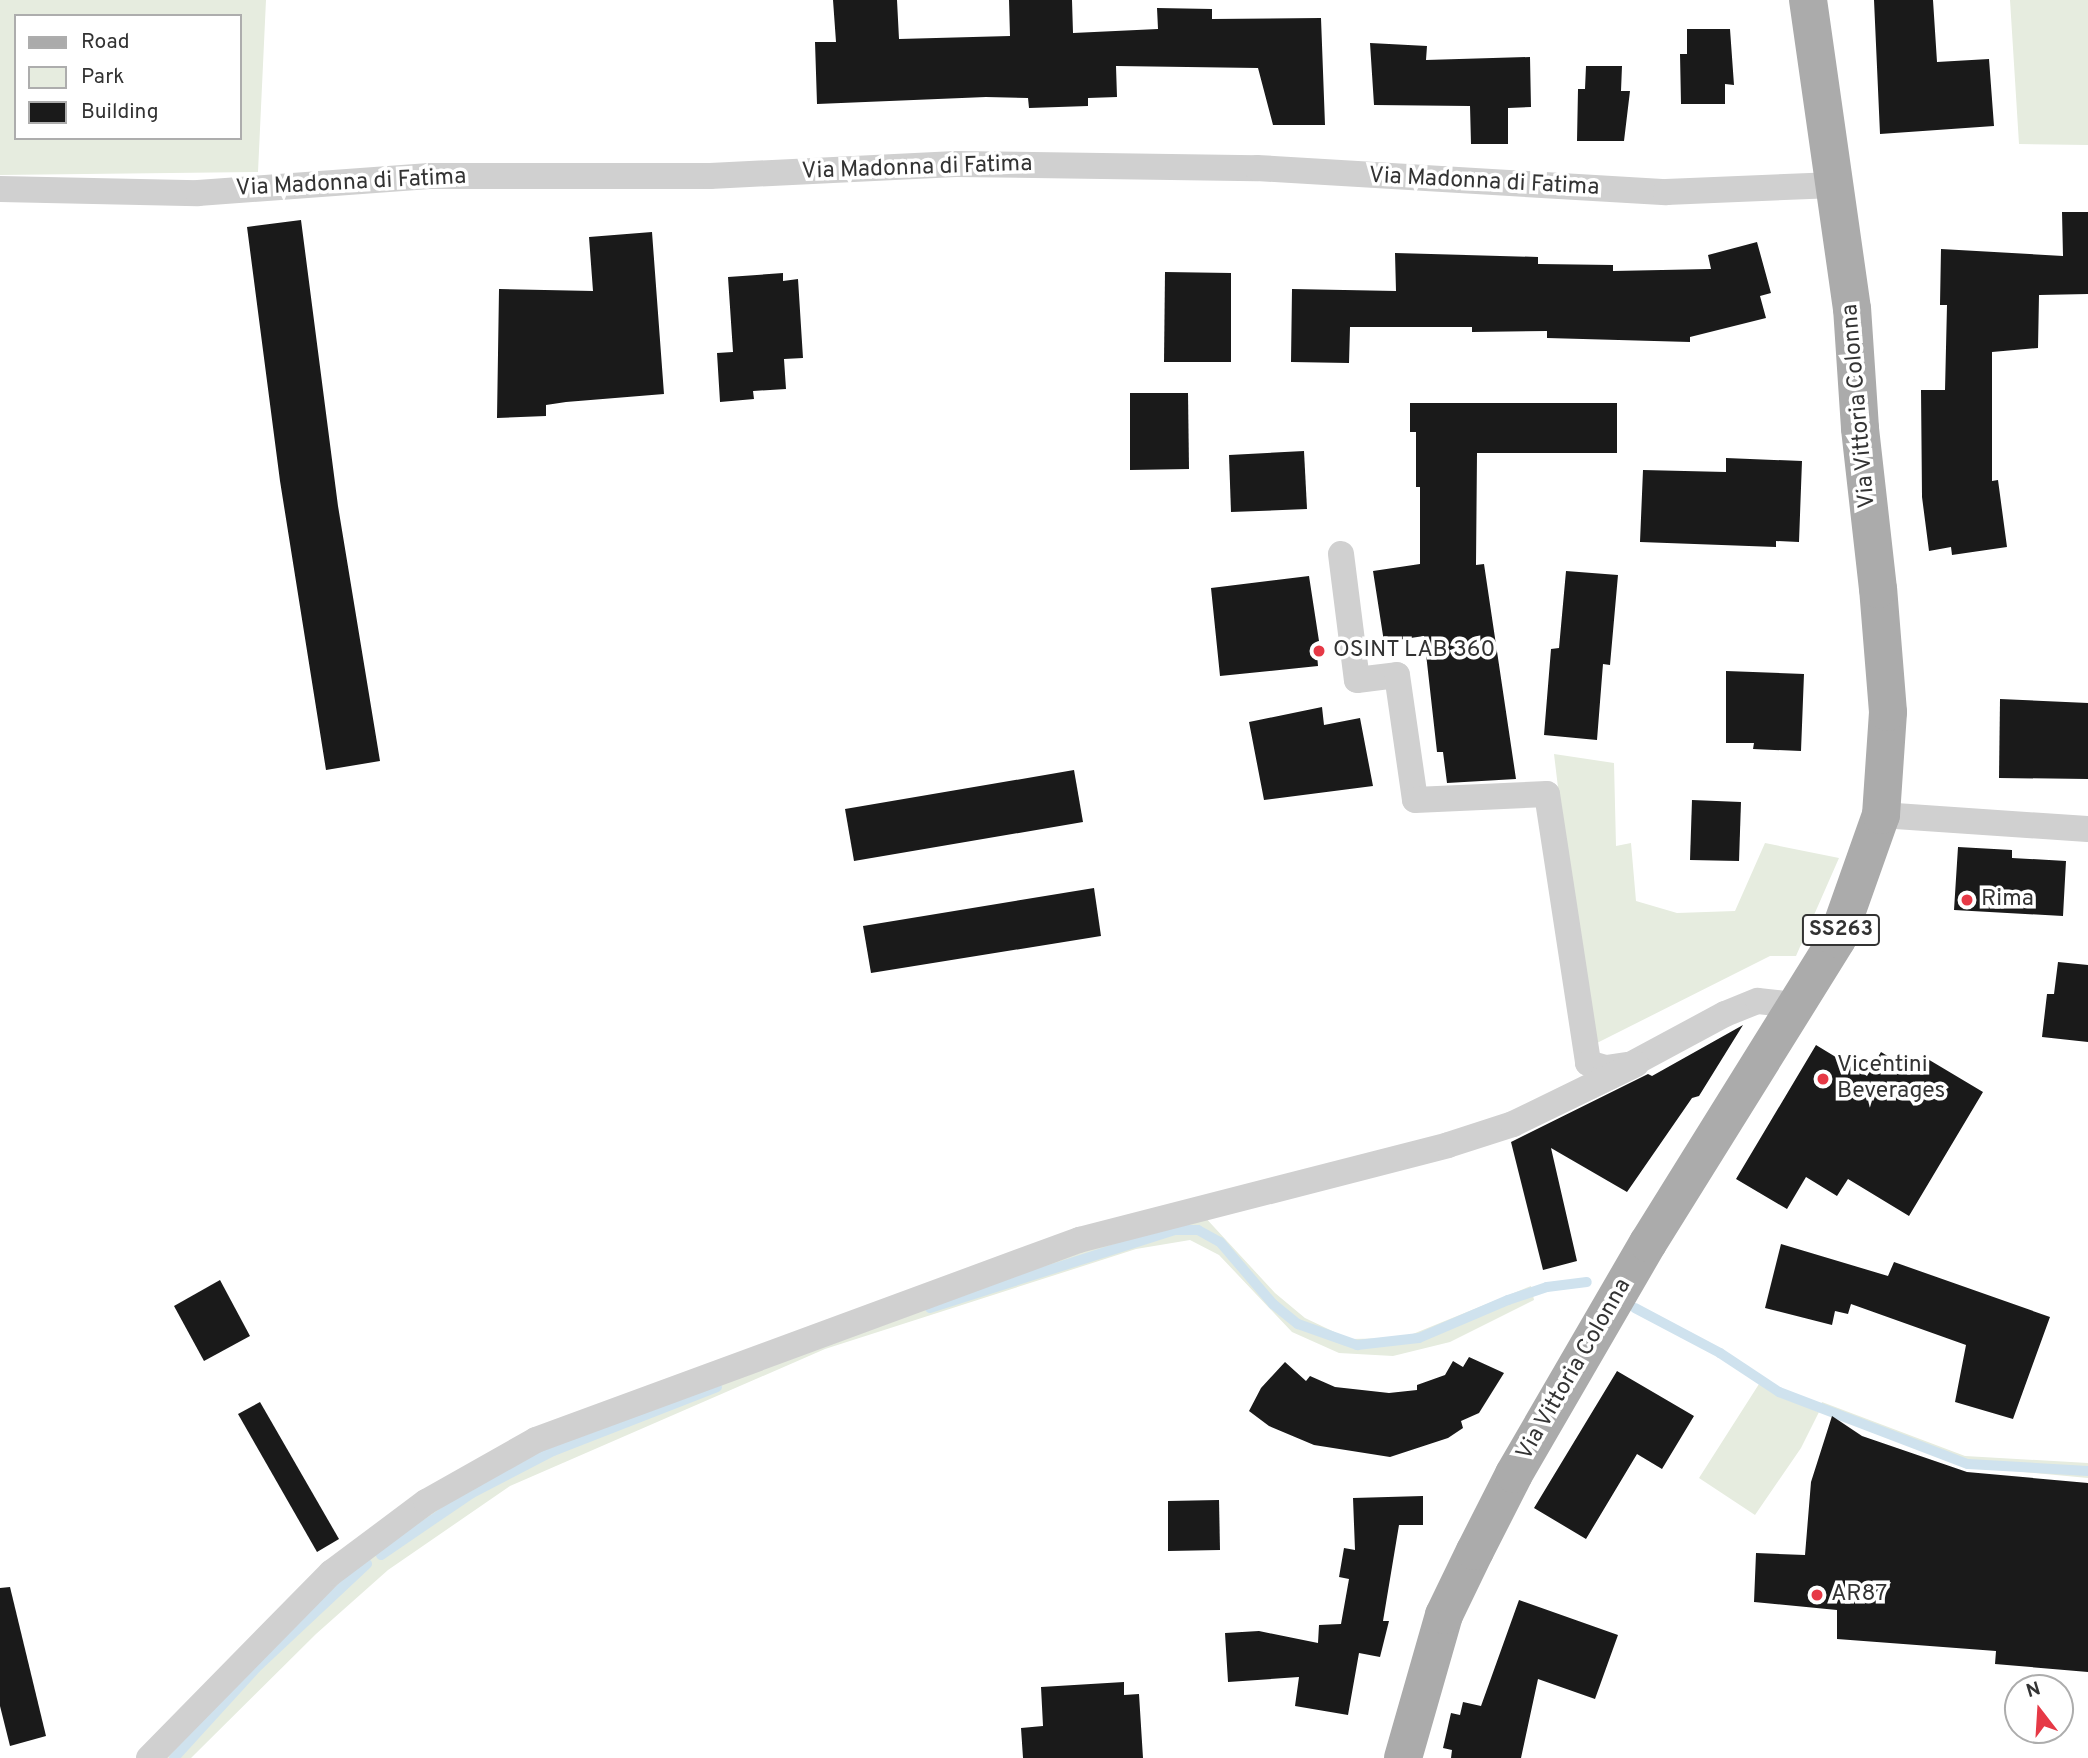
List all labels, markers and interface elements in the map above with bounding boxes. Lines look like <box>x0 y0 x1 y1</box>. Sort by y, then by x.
legend <box>14 14 242 140</box>
text: Road <box>81 29 130 56</box>
text: Park <box>81 64 124 91</box>
text: Building <box>81 99 159 126</box>
street label: Via Madonna di Fatima <box>801 151 1033 187</box>
street label: Via Madonna di Fatima <box>1368 163 1600 203</box>
street label: Via Madonna di Fatima <box>235 164 467 204</box>
street label: Via Vittoria Colonna <box>1837 302 1883 510</box>
place label: OSINT LAB 360 <box>1333 637 1496 665</box>
marker: OSINT LAB 360 <box>1311 643 1327 659</box>
place label: Rima <box>1981 886 2034 914</box>
marker: Rima <box>1959 892 1975 908</box>
road number: SS263 <box>1801 912 1881 948</box>
place label: Vicentini Beverages <box>1837 1052 1945 1106</box>
marker: Vicentini Beverages <box>1815 1071 1831 1087</box>
street label: Via Vittoria Colonna <box>1512 1274 1638 1466</box>
place label: AR87 <box>1831 1581 1887 1609</box>
marker: AR87 <box>1809 1587 1825 1603</box>
north arrow <box>2004 1674 2074 1744</box>
text: N <box>2023 1677 2043 1704</box>

